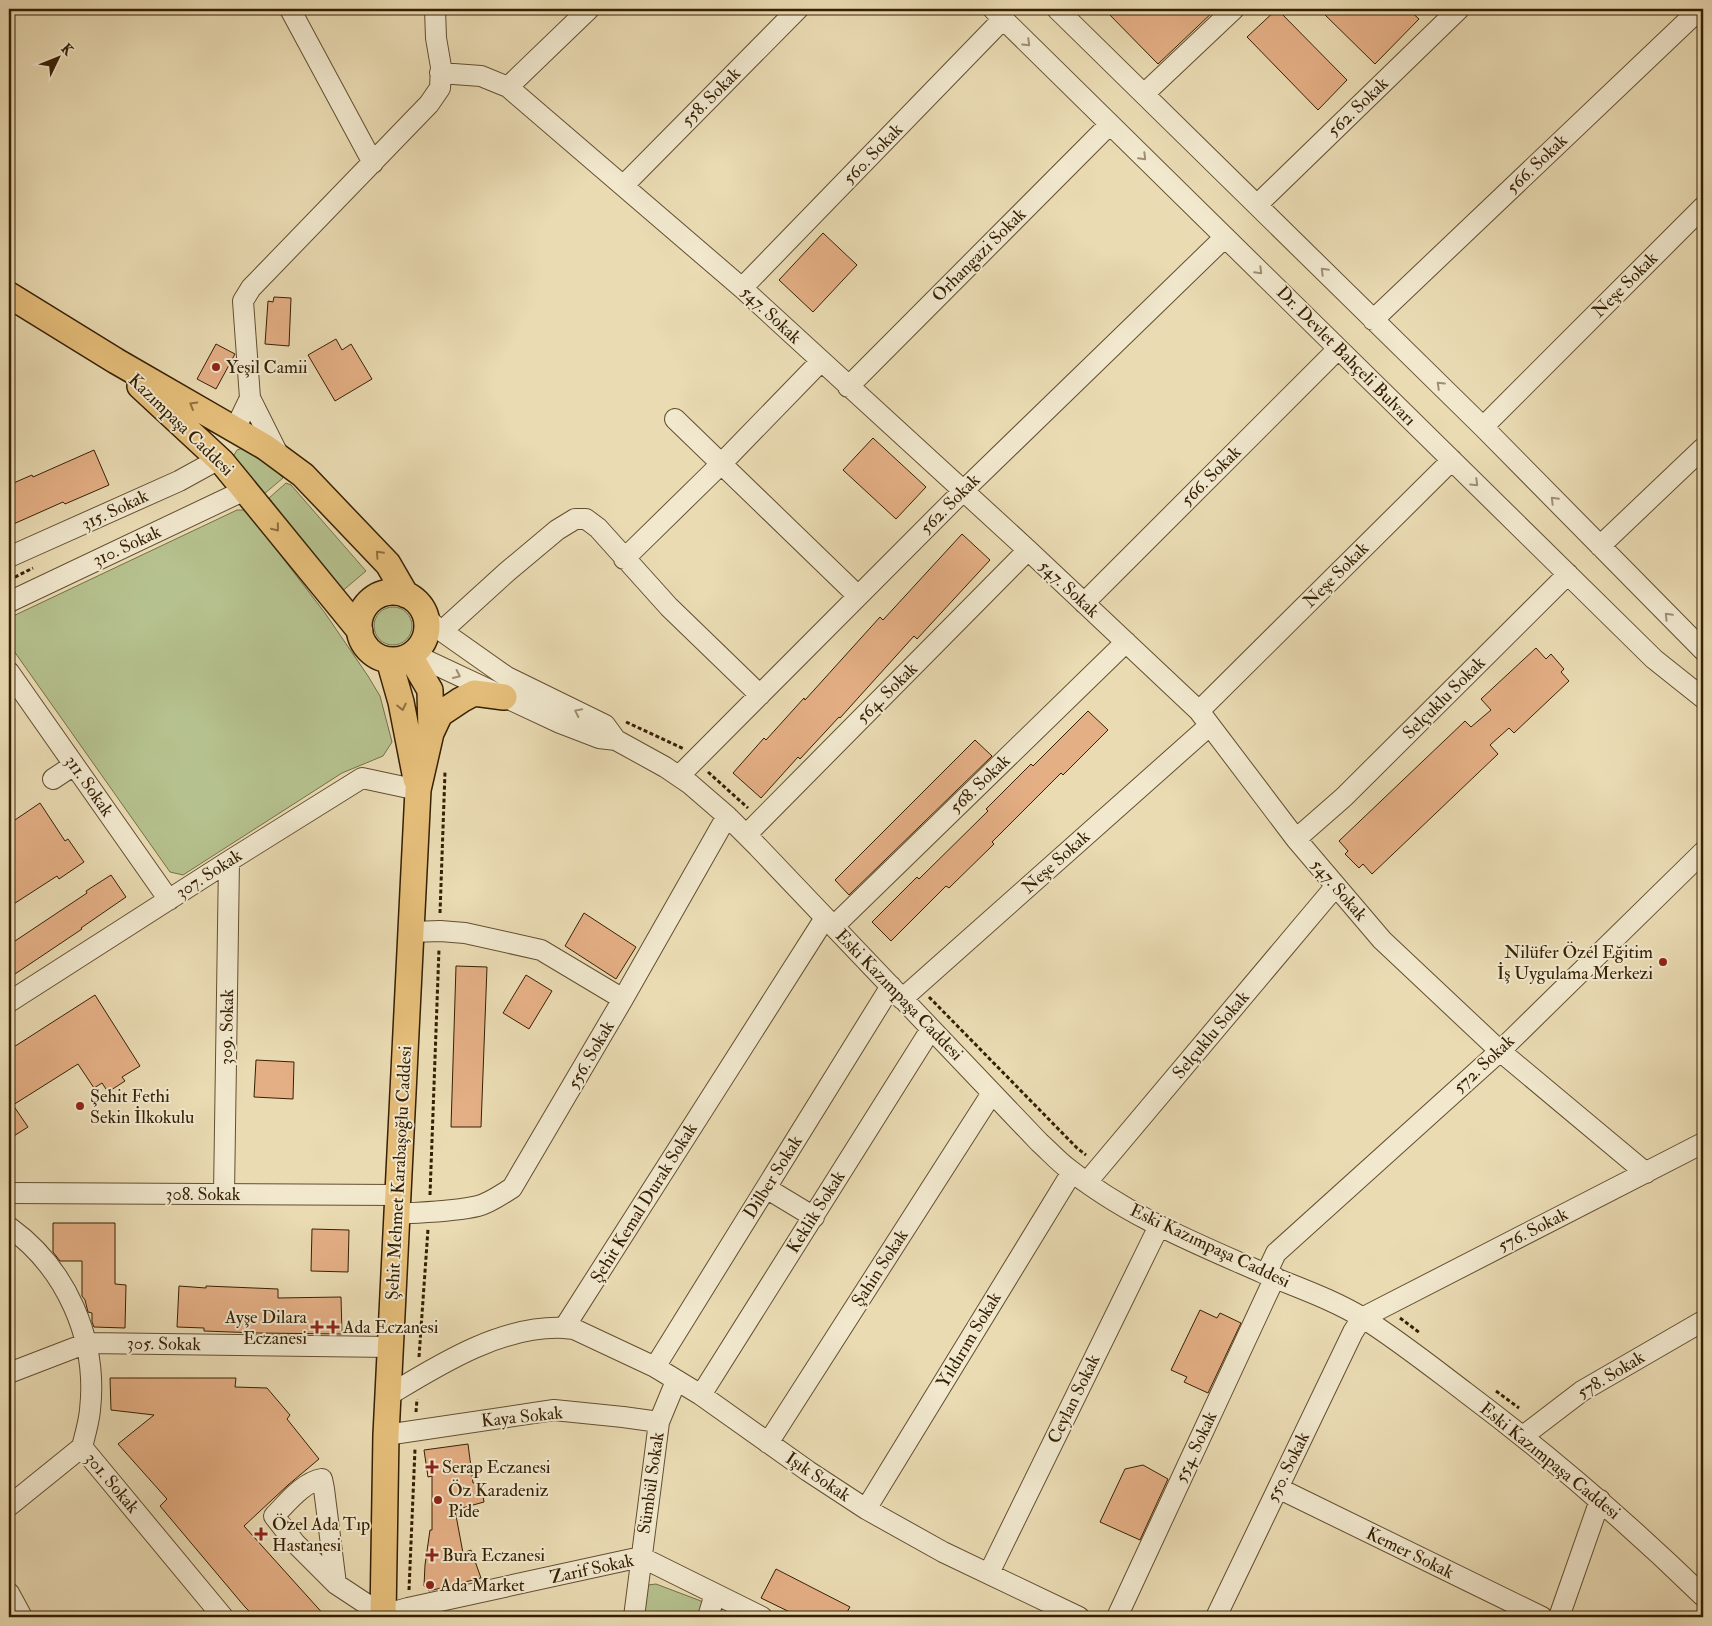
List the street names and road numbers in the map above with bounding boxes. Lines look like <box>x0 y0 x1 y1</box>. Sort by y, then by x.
street label: 558. Sokak <box>676 62 746 132</box>
street label: 562. Sokak <box>1323 72 1394 142</box>
street label: 560. Sokak <box>838 118 908 190</box>
street label: 566. Sokak <box>1502 129 1573 199</box>
street label: Orhangazi Sokak <box>927 203 1031 307</box>
street label: Neşe Sokak <box>1587 247 1663 323</box>
street label: 547. Sokak <box>736 281 807 349</box>
street label: Dr. Devlet Bahçeli Bulvarı <box>1271 281 1421 431</box>
street label: Kazımpaşa Caddesi <box>123 369 239 481</box>
street label: 566. Sokak <box>1176 441 1246 511</box>
street label: 562. Sokak <box>915 469 985 539</box>
street label: 315. Sokak <box>78 484 152 535</box>
street label: 310. Sokak <box>89 520 165 572</box>
street label: Neşe Sokak <box>1298 537 1374 613</box>
street label: 547. Sokak <box>1034 555 1105 623</box>
street label: Selçuklu Sokak <box>1398 651 1491 744</box>
street label: 564. Sokak <box>852 657 923 728</box>
street label: 568. Sokak <box>945 749 1016 819</box>
street label: 311. Sokak <box>59 751 119 822</box>
street label: Neşe Sokak <box>1017 825 1095 899</box>
street label: 307. Sokak <box>172 844 247 904</box>
street label: 547. Sokak <box>1306 854 1373 926</box>
street label: Eski Kazımpaşa Caddesi <box>830 924 968 1066</box>
street label: Selçuklu Sokak <box>1167 986 1255 1084</box>
street label: 309. Sokak <box>215 989 239 1065</box>
street label: 556. Sokak <box>562 1016 620 1093</box>
street label: 572. Sokak <box>1448 1030 1520 1098</box>
street label: Şehit Mehmet Karabaşoğlu Caddesi <box>381 1045 417 1301</box>
street label: Şehit Kemal Durak Sokak <box>585 1118 703 1287</box>
street label: Dilber Sokak <box>738 1131 808 1223</box>
street label: Keklik Sokak <box>782 1166 851 1258</box>
street label: 308. Sokak <box>166 1183 241 1206</box>
street label: Eski Kazımpaşa Caddesi <box>1126 1199 1294 1293</box>
street label: 576. Sokak <box>1494 1202 1572 1257</box>
street label: Şahin Sokak <box>846 1225 914 1311</box>
street label: Yıldırım Sokak <box>931 1288 1007 1392</box>
street label: 305. Sokak <box>127 1332 202 1356</box>
street label: 578. Sokak <box>1573 1346 1649 1404</box>
street label: Ceylan Sokak <box>1042 1350 1106 1447</box>
street label: Eski Kazımpaşa Caddesi <box>1475 1397 1625 1525</box>
street label: Kaya Sokak <box>480 1401 564 1433</box>
street label: 554. Sokak <box>1170 1407 1223 1486</box>
street label: 550. Sokak <box>1261 1428 1315 1506</box>
street label: Sümbül Sokak <box>632 1430 670 1535</box>
street label: Işık Sokak <box>781 1447 855 1507</box>
street label: 301. Sokak <box>80 1448 144 1519</box>
street label: Kemer Sokak <box>1362 1522 1458 1584</box>
street label: Zarif Sokak <box>548 1549 636 1589</box>

